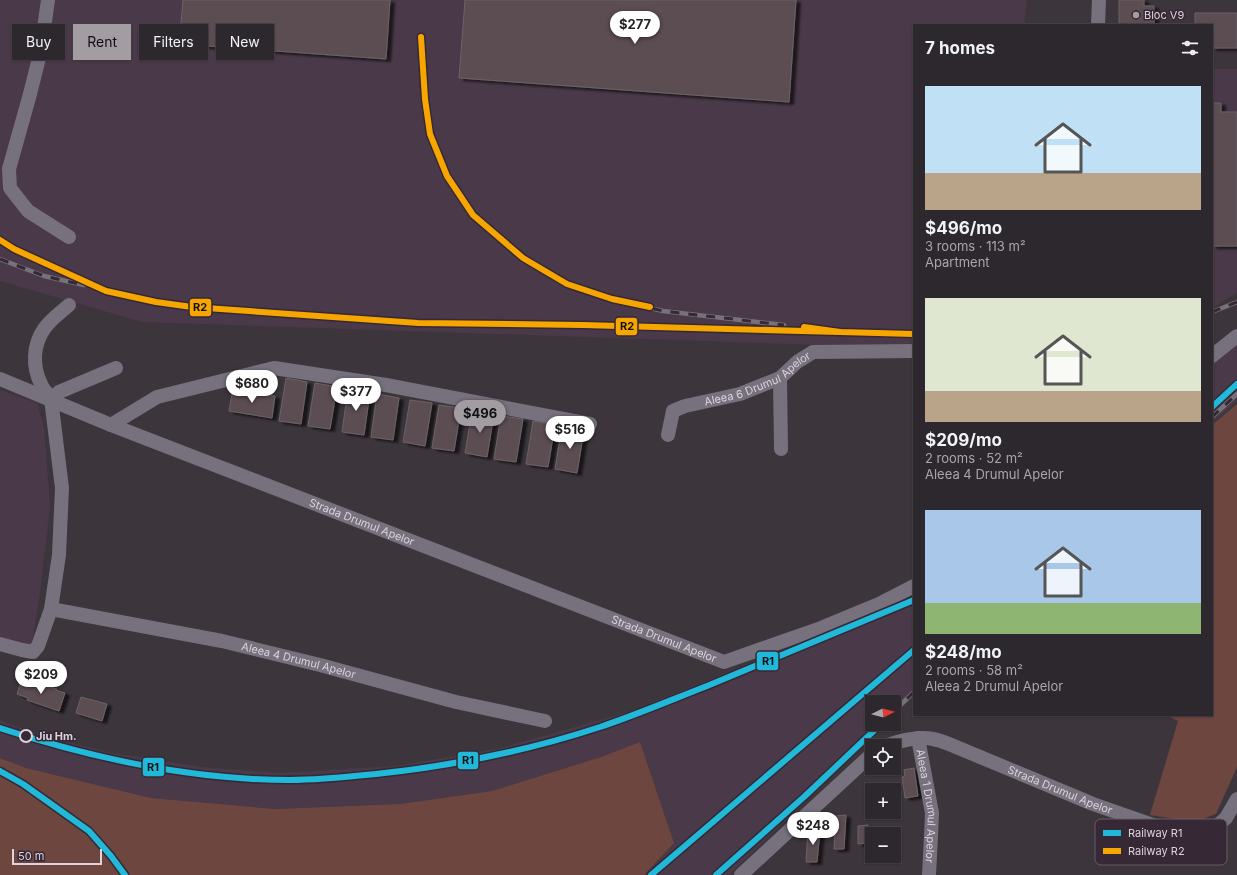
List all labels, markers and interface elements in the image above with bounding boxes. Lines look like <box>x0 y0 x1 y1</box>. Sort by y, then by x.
place label: Bloc V9 <box>1144 8 1184 22</box>
marker: Bloc V9 <box>1131 10 1141 20</box>
pin: $277 <box>611 11 659 45</box>
text: $277 <box>619 16 651 32</box>
chip: Buy <box>12 24 65 60</box>
chip: Rent <box>73 24 131 60</box>
chip: Filters <box>139 24 208 60</box>
chip: New <box>216 24 274 60</box>
icon: filters <box>1179 37 1201 59</box>
text: 7 homes <box>925 38 995 58</box>
icon: home <box>1027 112 1099 184</box>
text: $496/mo <box>925 218 1002 238</box>
text: 3 rooms · 113 m² <box>925 238 1026 254</box>
text: Apartment <box>925 254 990 270</box>
line badge: R2 <box>189 298 212 317</box>
text: R2 <box>193 300 207 314</box>
line badge: R2 <box>615 317 638 336</box>
text: R2 <box>620 319 634 333</box>
icon: home <box>1027 324 1099 396</box>
street label: Aleea 6 Drumul Apelor <box>703 348 813 409</box>
pin: $680 <box>228 370 276 404</box>
text: $680 <box>235 375 269 391</box>
pin: $377 <box>332 378 380 412</box>
text: $377 <box>340 383 372 399</box>
pin: $496 <box>456 400 504 434</box>
text: $496 <box>463 405 497 421</box>
pin: $516 <box>546 416 594 450</box>
text: $516 <box>555 421 585 437</box>
text: $209/mo <box>925 430 1002 450</box>
text: 2 rooms · 52 m² <box>925 450 1023 466</box>
text: Aleea 4 Drumul Apelor <box>925 466 1064 482</box>
street label: Strada Drumul Apelor <box>307 495 416 549</box>
icon: home <box>1027 536 1099 608</box>
street label: Strada Drumul Apelor <box>609 612 719 665</box>
street label: Aleea 4 Drumul Apelor <box>240 639 357 681</box>
text: $248/mo <box>925 642 1002 662</box>
line badge: R1 <box>756 651 779 671</box>
text: R1 <box>762 654 774 668</box>
pin: $209 <box>17 661 65 695</box>
text: 2 rooms · 58 m² <box>925 662 1023 678</box>
text: $209 <box>24 666 58 682</box>
text: Aleea 2 Drumul Apelor <box>925 678 1063 694</box>
north arrow <box>865 695 901 731</box>
map controls <box>865 695 901 863</box>
marker: Jiu Hm. <box>19 729 33 743</box>
place label: Jiu Hm. <box>36 729 77 743</box>
button: locate <box>865 739 901 775</box>
street label: Aleea 1 Drumul Apelor <box>913 748 940 863</box>
line badge: R1 <box>457 751 479 770</box>
text: R1 <box>462 753 474 767</box>
line badge: R1 <box>142 757 165 777</box>
text: R1 <box>147 760 159 774</box>
street label: Strada Drumul Apelor <box>1006 762 1114 817</box>
button: + <box>865 783 901 819</box>
pin: $248 <box>789 812 837 846</box>
text: $248 <box>796 817 830 833</box>
legend <box>1095 819 1227 865</box>
text: Railway R1 <box>1128 826 1182 840</box>
button: − <box>865 827 901 863</box>
text: Railway R2 <box>1128 844 1185 858</box>
scale bar <box>12 847 102 866</box>
text: 50 m <box>18 849 44 863</box>

